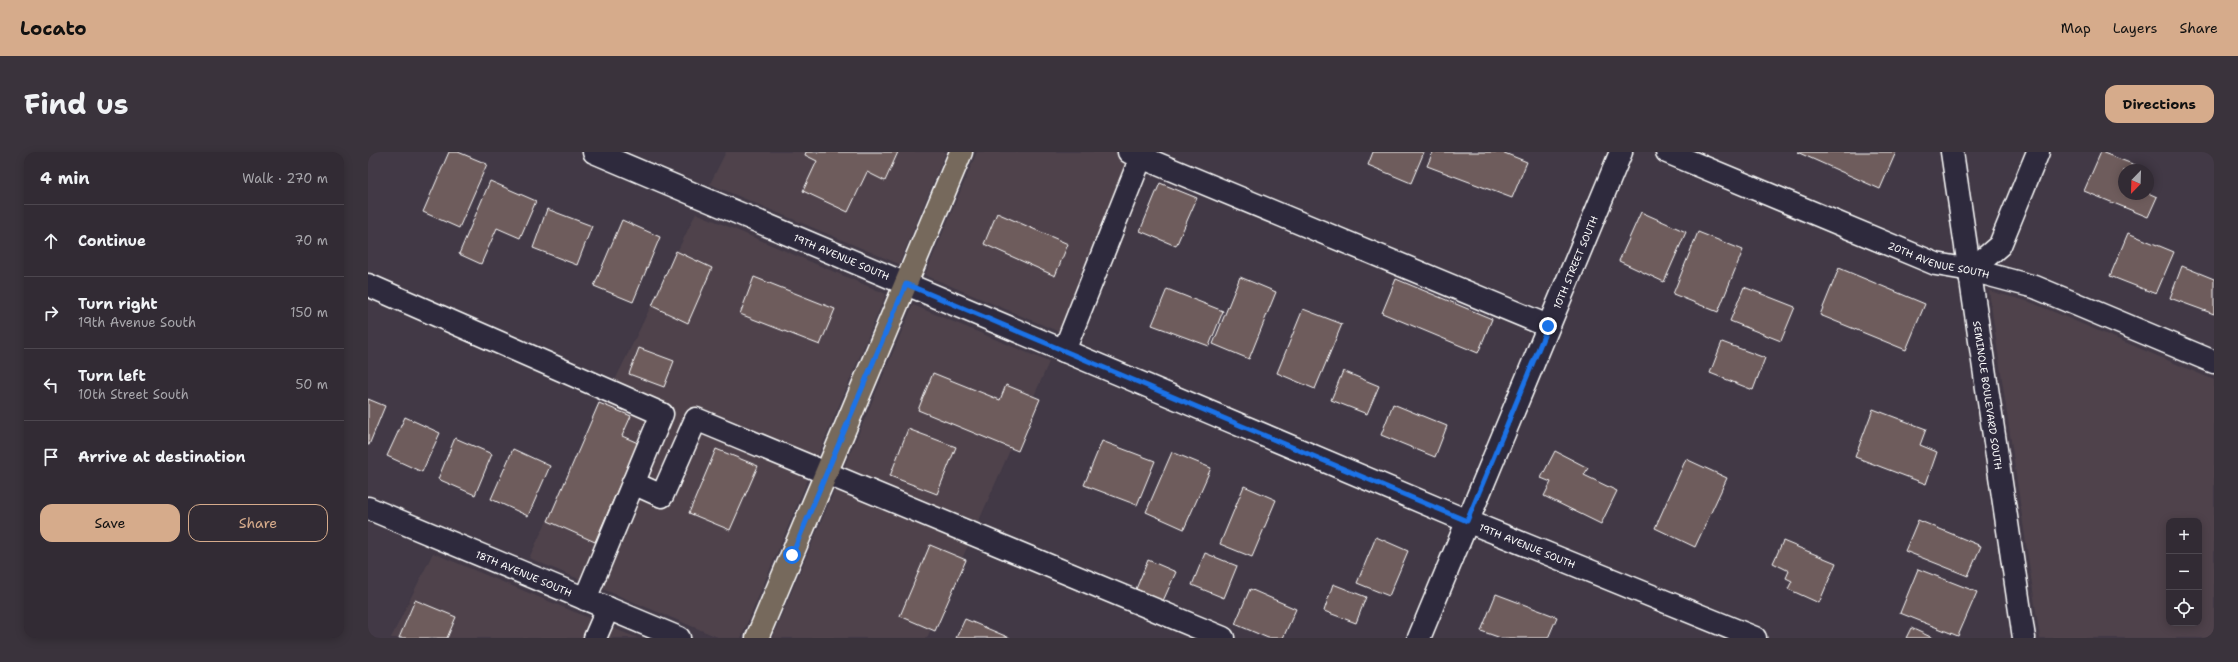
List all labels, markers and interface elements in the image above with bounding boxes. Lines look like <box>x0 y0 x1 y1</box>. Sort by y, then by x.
text: Locato <box>20 16 87 41</box>
text: Map <box>2061 19 2091 37</box>
text: Layers <box>2113 19 2157 37</box>
text: Share <box>2179 19 2218 37</box>
text: Find us <box>24 85 129 123</box>
button: Directions <box>2105 85 2214 123</box>
north arrow <box>2118 164 2154 200</box>
text: 4 min <box>40 167 90 189</box>
text: Walk · 270 m <box>242 170 328 187</box>
street label: 10TH STREET SOUTH <box>1550 214 1600 311</box>
icon: ahead <box>40 230 62 252</box>
text: Continue <box>78 231 146 251</box>
street label: 19TH AVENUE SOUTH <box>792 231 892 283</box>
text: 70 m <box>294 232 328 249</box>
street label: 20TH AVENUE SOUTH <box>1886 238 1991 281</box>
text: Turn right <box>78 294 158 314</box>
icon: right <box>40 302 62 324</box>
text: 150 m <box>290 304 328 321</box>
text: 19th Avenue South <box>78 314 196 331</box>
route end <box>1539 317 1557 335</box>
street label: SEMINOLE BOULEVARD SOUTH <box>1971 320 2005 471</box>
text: Turn left <box>78 366 146 386</box>
icon: left <box>40 374 62 396</box>
text: 50 m <box>295 376 328 393</box>
text: 10th Street South <box>78 386 189 403</box>
icon: arrive <box>40 446 62 468</box>
text: Arrive at destination <box>78 447 246 467</box>
button: Save <box>40 504 180 542</box>
button: Share <box>188 504 328 542</box>
map controls <box>2166 518 2202 626</box>
button: + <box>2166 518 2202 554</box>
street label: 19TH AVENUE SOUTH <box>1477 520 1578 571</box>
route start <box>783 546 801 564</box>
street label: 18TH AVENUE SOUTH <box>474 547 574 599</box>
button: − <box>2166 554 2202 590</box>
button: locate <box>2166 590 2202 626</box>

